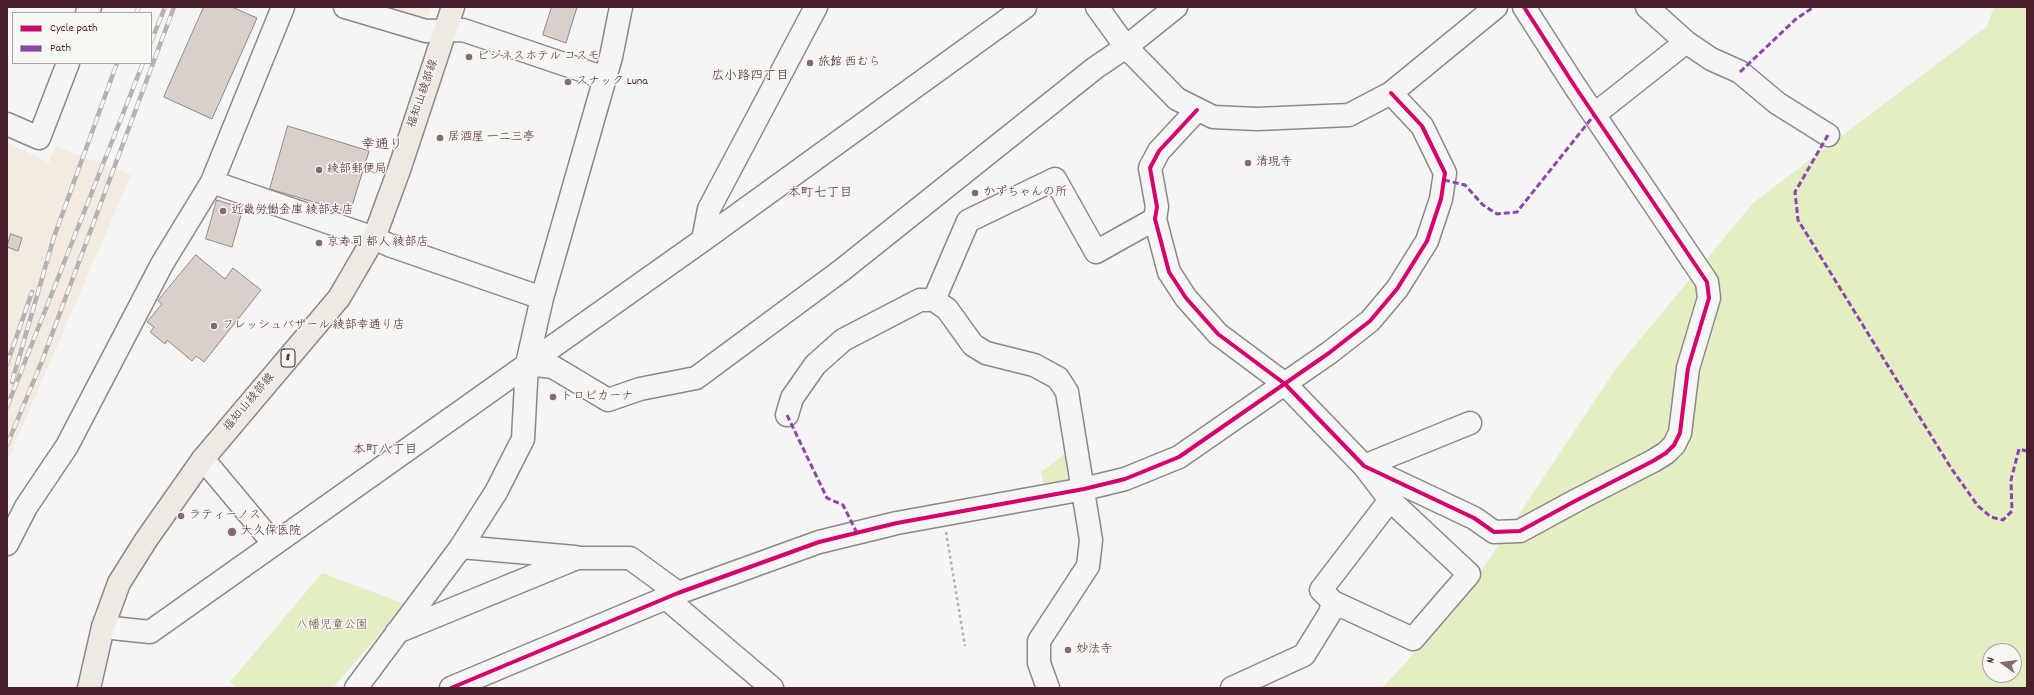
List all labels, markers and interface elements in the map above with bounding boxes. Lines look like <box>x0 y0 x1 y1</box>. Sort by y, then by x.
legend <box>12 12 152 64</box>
text: Cycle path <box>50 20 98 37</box>
text: Path <box>50 40 71 57</box>
place label: ビジネスホテル コスモ <box>477 50 600 64</box>
marker: ビジネスホテル コスモ <box>464 52 474 62</box>
place label: 旅館 西むら <box>818 56 881 70</box>
street label: 福知山綾部線 <box>405 58 443 130</box>
marker: 旅館 西むら <box>805 58 815 68</box>
district label: 広小路四丁目 <box>711 69 789 85</box>
place label: スナック Luna <box>576 75 648 89</box>
marker: スナック Luna <box>563 77 573 87</box>
place label: 居酒屋 一二三亭 <box>448 131 535 145</box>
marker: 居酒屋 一二三亭 <box>435 133 445 143</box>
district label: 幸通り <box>361 138 403 154</box>
place label: 清現寺 <box>1256 156 1292 170</box>
marker: 清現寺 <box>1243 158 1253 168</box>
place label: 綾部郵便局 <box>327 163 387 177</box>
marker: 綾部郵便局 <box>314 165 324 175</box>
district label: 本町七丁目 <box>788 186 852 202</box>
place label: かずちゃんの所 <box>983 186 1067 200</box>
marker: かずちゃんの所 <box>970 188 980 198</box>
place label: 近畿労働金庫 綾部支店 <box>231 204 354 218</box>
marker: 近畿労働金庫 綾部支店 <box>218 206 228 216</box>
place label: 京寿司 都人 綾部店 <box>327 236 428 250</box>
marker: 京寿司 都人 綾部店 <box>314 238 324 248</box>
place label: フレッシュバザール 綾部幸通り店 <box>222 319 405 333</box>
marker: フレッシュバザール 綾部幸通り店 <box>209 321 219 331</box>
road number: 8 <box>281 349 295 367</box>
street label: 福知山綾部線 <box>221 371 279 435</box>
place label: トロピカーナ <box>561 390 633 404</box>
marker: トロピカーナ <box>548 392 558 402</box>
district label: 本町八丁目 <box>353 443 417 459</box>
place label: ラティーノス <box>189 509 261 523</box>
marker: ラティーノス <box>176 511 186 521</box>
place label: 大久保医院 <box>241 525 301 539</box>
marker: 大久保医院 <box>226 526 238 538</box>
park label: 八幡児童公園 <box>296 619 368 633</box>
place label: 妙法寺 <box>1076 643 1112 657</box>
north arrow <box>1982 643 2022 683</box>
marker: 妙法寺 <box>1063 645 1073 655</box>
text: N <box>1983 656 2000 665</box>

